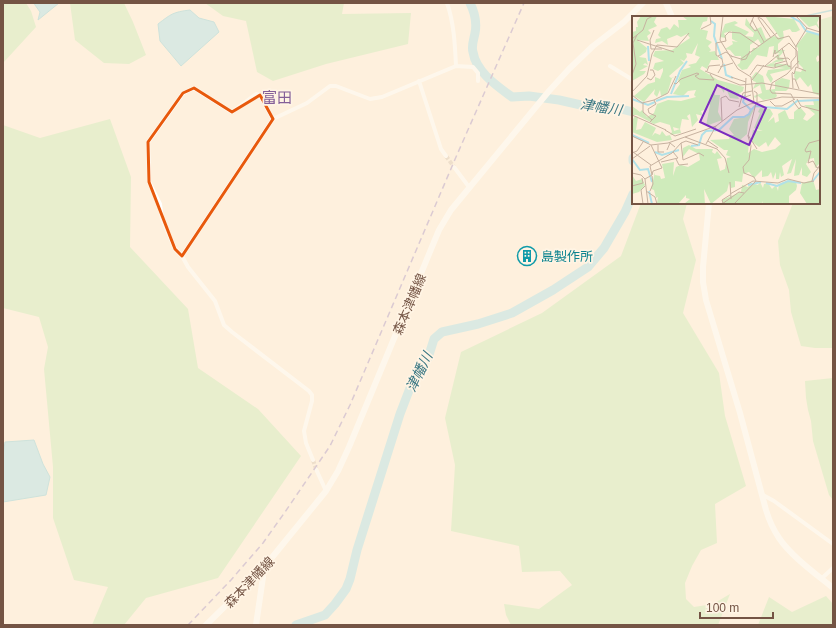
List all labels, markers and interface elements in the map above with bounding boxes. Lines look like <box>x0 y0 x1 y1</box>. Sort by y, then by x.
inset map <box>632 16 820 204</box>
district label: 富田 <box>262 89 292 106</box>
water label: 津幡川 <box>579 96 625 118</box>
building icon: 島製作所 <box>516 245 538 267</box>
place label: 島製作所 <box>541 249 593 264</box>
street label: 森本津幡線 <box>390 271 429 337</box>
water label: 津幡川 <box>403 348 436 394</box>
street label: 森本津幡線 <box>221 554 277 611</box>
scale bar <box>700 594 773 620</box>
text: 100 m <box>706 601 739 615</box>

